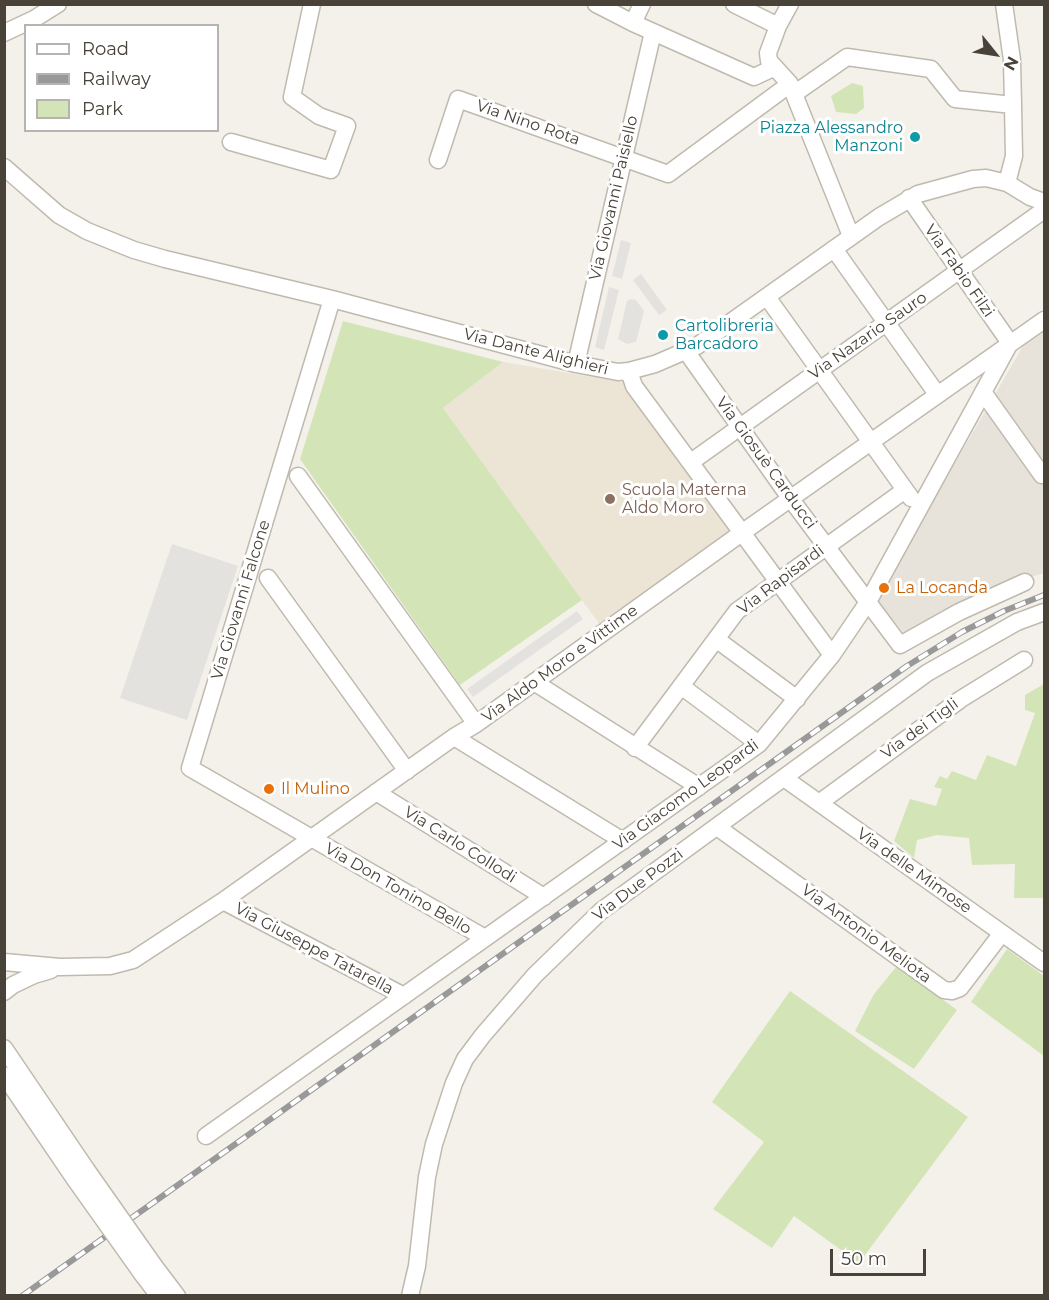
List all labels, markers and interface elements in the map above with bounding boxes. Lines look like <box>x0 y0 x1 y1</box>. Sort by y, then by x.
legend <box>24 24 219 132</box>
north arrow <box>965 24 1025 84</box>
text: Road <box>82 38 129 60</box>
text: N <box>1000 53 1022 74</box>
text: Railway <box>82 68 151 90</box>
street label: Via Nino Rota <box>474 96 582 150</box>
text: Park <box>82 98 123 120</box>
street label: Via Giovanni Paisiello <box>586 114 642 282</box>
place label: Piazza Alessandro Manzoni <box>759 118 903 156</box>
marker: Piazza Alessandro Manzoni <box>908 130 922 144</box>
street label: Via Fabio Filzi <box>920 221 998 321</box>
street label: Via Nazario Sauro <box>805 288 931 384</box>
place label: Cartolibreria Barcadoro <box>675 316 774 354</box>
street label: Via Dante Alighieri <box>462 325 610 379</box>
marker: Cartolibreria Barcadoro <box>656 328 670 342</box>
street label: Via Giosuè Carducci <box>712 393 820 533</box>
place label: Scuola Materna Aldo Moro <box>622 480 747 518</box>
marker: Scuola Materna Aldo Moro <box>603 492 617 506</box>
street label: Via Giovanni Falcone <box>208 518 274 682</box>
street label: Via Rapisardi <box>734 541 828 619</box>
place label: La Locanda <box>896 578 988 598</box>
marker: La Locanda <box>877 581 891 595</box>
street label: Via Aldo Moro e Vittime <box>478 601 642 727</box>
street label: Via dei Tigli <box>878 695 962 763</box>
street label: Via Giacomo Leopardi <box>609 736 763 854</box>
place label: Il Mulino <box>281 779 350 799</box>
marker: Il Mulino <box>262 782 276 796</box>
street label: Via Carlo Collodi <box>400 803 520 887</box>
street label: Via delle Mimose <box>853 824 975 918</box>
street label: Via Don Tonino Bello <box>321 839 475 939</box>
street label: Via Due Pozzi <box>589 845 687 925</box>
street label: Via Antonio Meliota <box>797 880 935 988</box>
street label: Via Giuseppe Tatarella <box>231 899 397 999</box>
scale bar <box>833 1237 929 1275</box>
text: 50 m <box>841 1248 887 1270</box>

